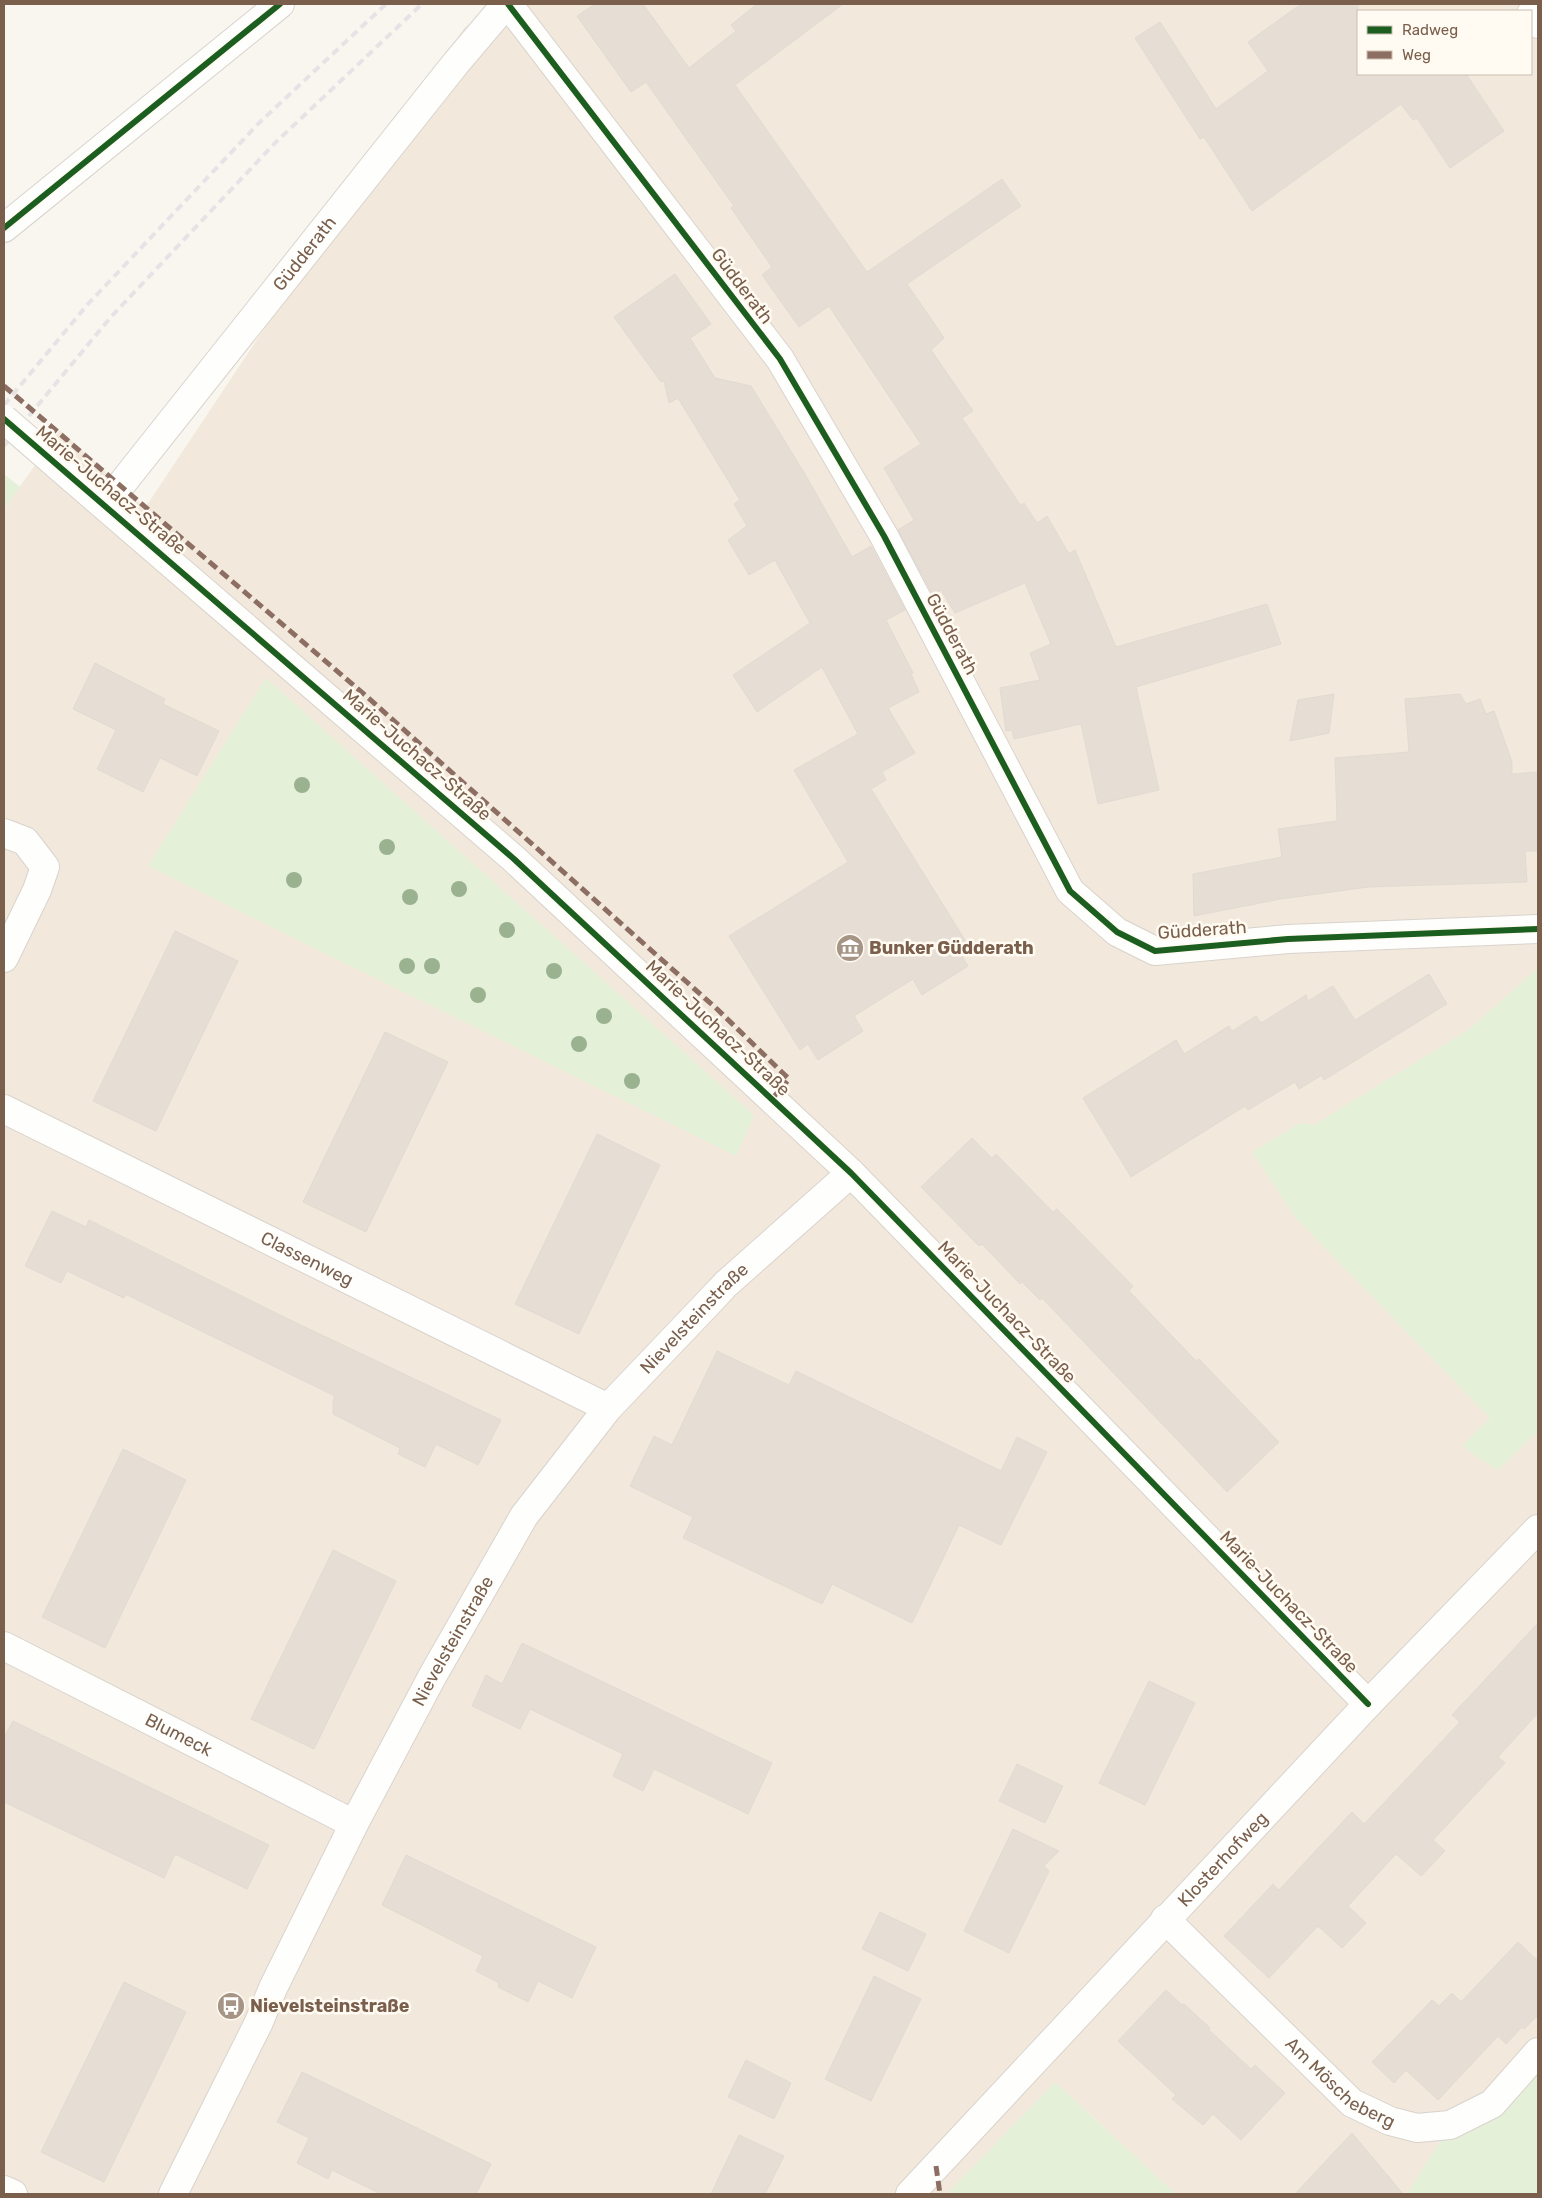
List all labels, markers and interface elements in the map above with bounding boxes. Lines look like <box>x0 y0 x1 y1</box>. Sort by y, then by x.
legend <box>1357 10 1532 75</box>
text: Radweg <box>1402 21 1458 39</box>
text: Weg <box>1402 46 1431 64</box>
street label: Güdderath <box>268 212 341 295</box>
street label: Güdderath <box>706 244 778 328</box>
street label: Marie-Juchacz-Straße <box>31 421 191 559</box>
street label: Güdderath <box>921 589 983 679</box>
street label: Marie-Juchacz-Straße <box>338 685 496 825</box>
street label: Güdderath <box>1157 916 1247 944</box>
museum icon: Bunker Güdderath <box>835 933 865 963</box>
place label: Bunker Güdderath <box>869 937 1034 959</box>
street label: Marie-Juchacz-Straße <box>641 955 795 1101</box>
street label: Classenweg <box>257 1227 357 1291</box>
street label: Marie-Juchacz-Straße <box>933 1236 1081 1388</box>
street label: Nievelsteinstraße <box>636 1258 753 1378</box>
street label: Marie-Juchacz-Straße <box>1215 1526 1363 1678</box>
street label: Nievelsteinstraße <box>408 1572 498 1710</box>
street label: Blumeck <box>141 1709 217 1761</box>
street label: Klosterhofweg <box>1173 1807 1272 1911</box>
bus stop icon: Nievelsteinstraße <box>216 1991 246 2021</box>
place label: Nievelsteinstraße <box>250 1995 410 2017</box>
street label: Am Möscheberg <box>1281 2033 1399 2133</box>

